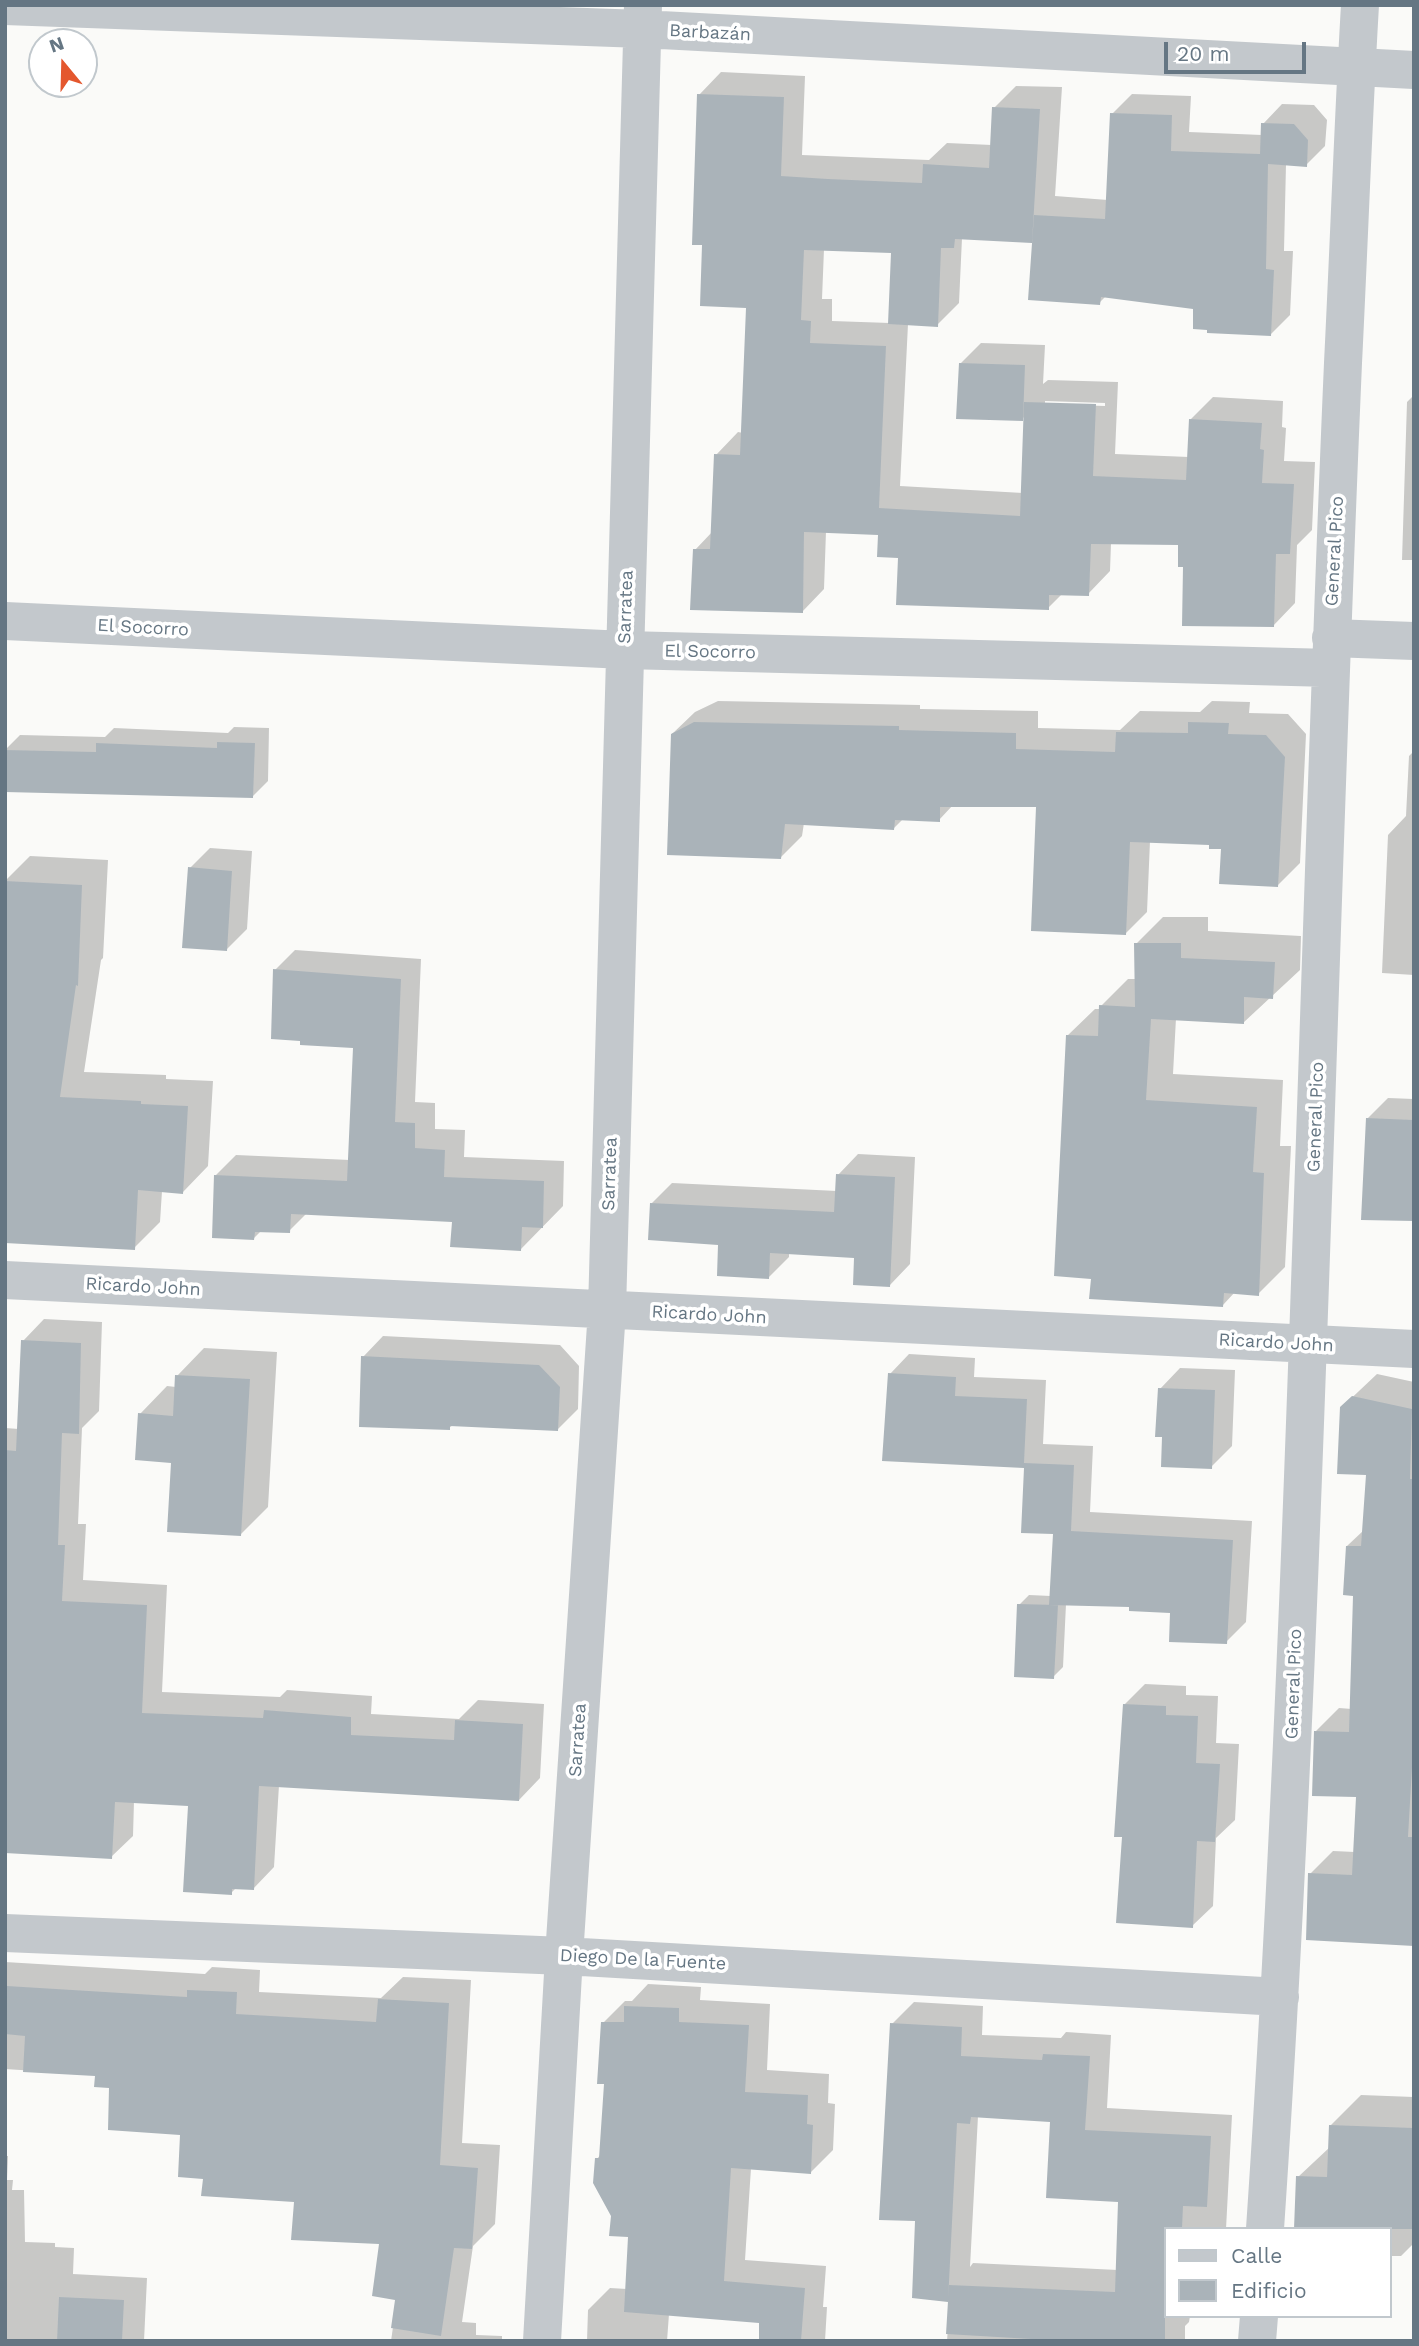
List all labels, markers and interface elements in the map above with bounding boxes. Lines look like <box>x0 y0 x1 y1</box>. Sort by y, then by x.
street label: Barbazán <box>669 20 751 46</box>
north arrow <box>28 28 98 98</box>
scale bar <box>1167 28 1309 72</box>
text: N <box>46 31 67 58</box>
text: 20 m <box>1177 41 1229 66</box>
street label: General Pico <box>1321 495 1349 607</box>
street label: Sarratea <box>614 570 638 644</box>
street label: El Socorro <box>97 615 189 641</box>
street label: El Socorro <box>664 640 756 664</box>
street label: General Pico <box>1303 1061 1329 1173</box>
street label: Sarratea <box>598 1137 622 1211</box>
street label: Ricardo John <box>85 1273 201 1301</box>
street label: Ricardo John <box>651 1301 767 1329</box>
street label: Ricardo John <box>1218 1329 1334 1357</box>
street label: General Pico <box>1281 1628 1307 1740</box>
street label: Sarratea <box>565 1702 591 1778</box>
street label: Diego De la Fuente <box>559 1945 727 1975</box>
legend <box>1164 2227 1391 2318</box>
text: Calle <box>1231 2243 1282 2268</box>
text: Edificio <box>1231 2278 1307 2303</box>

